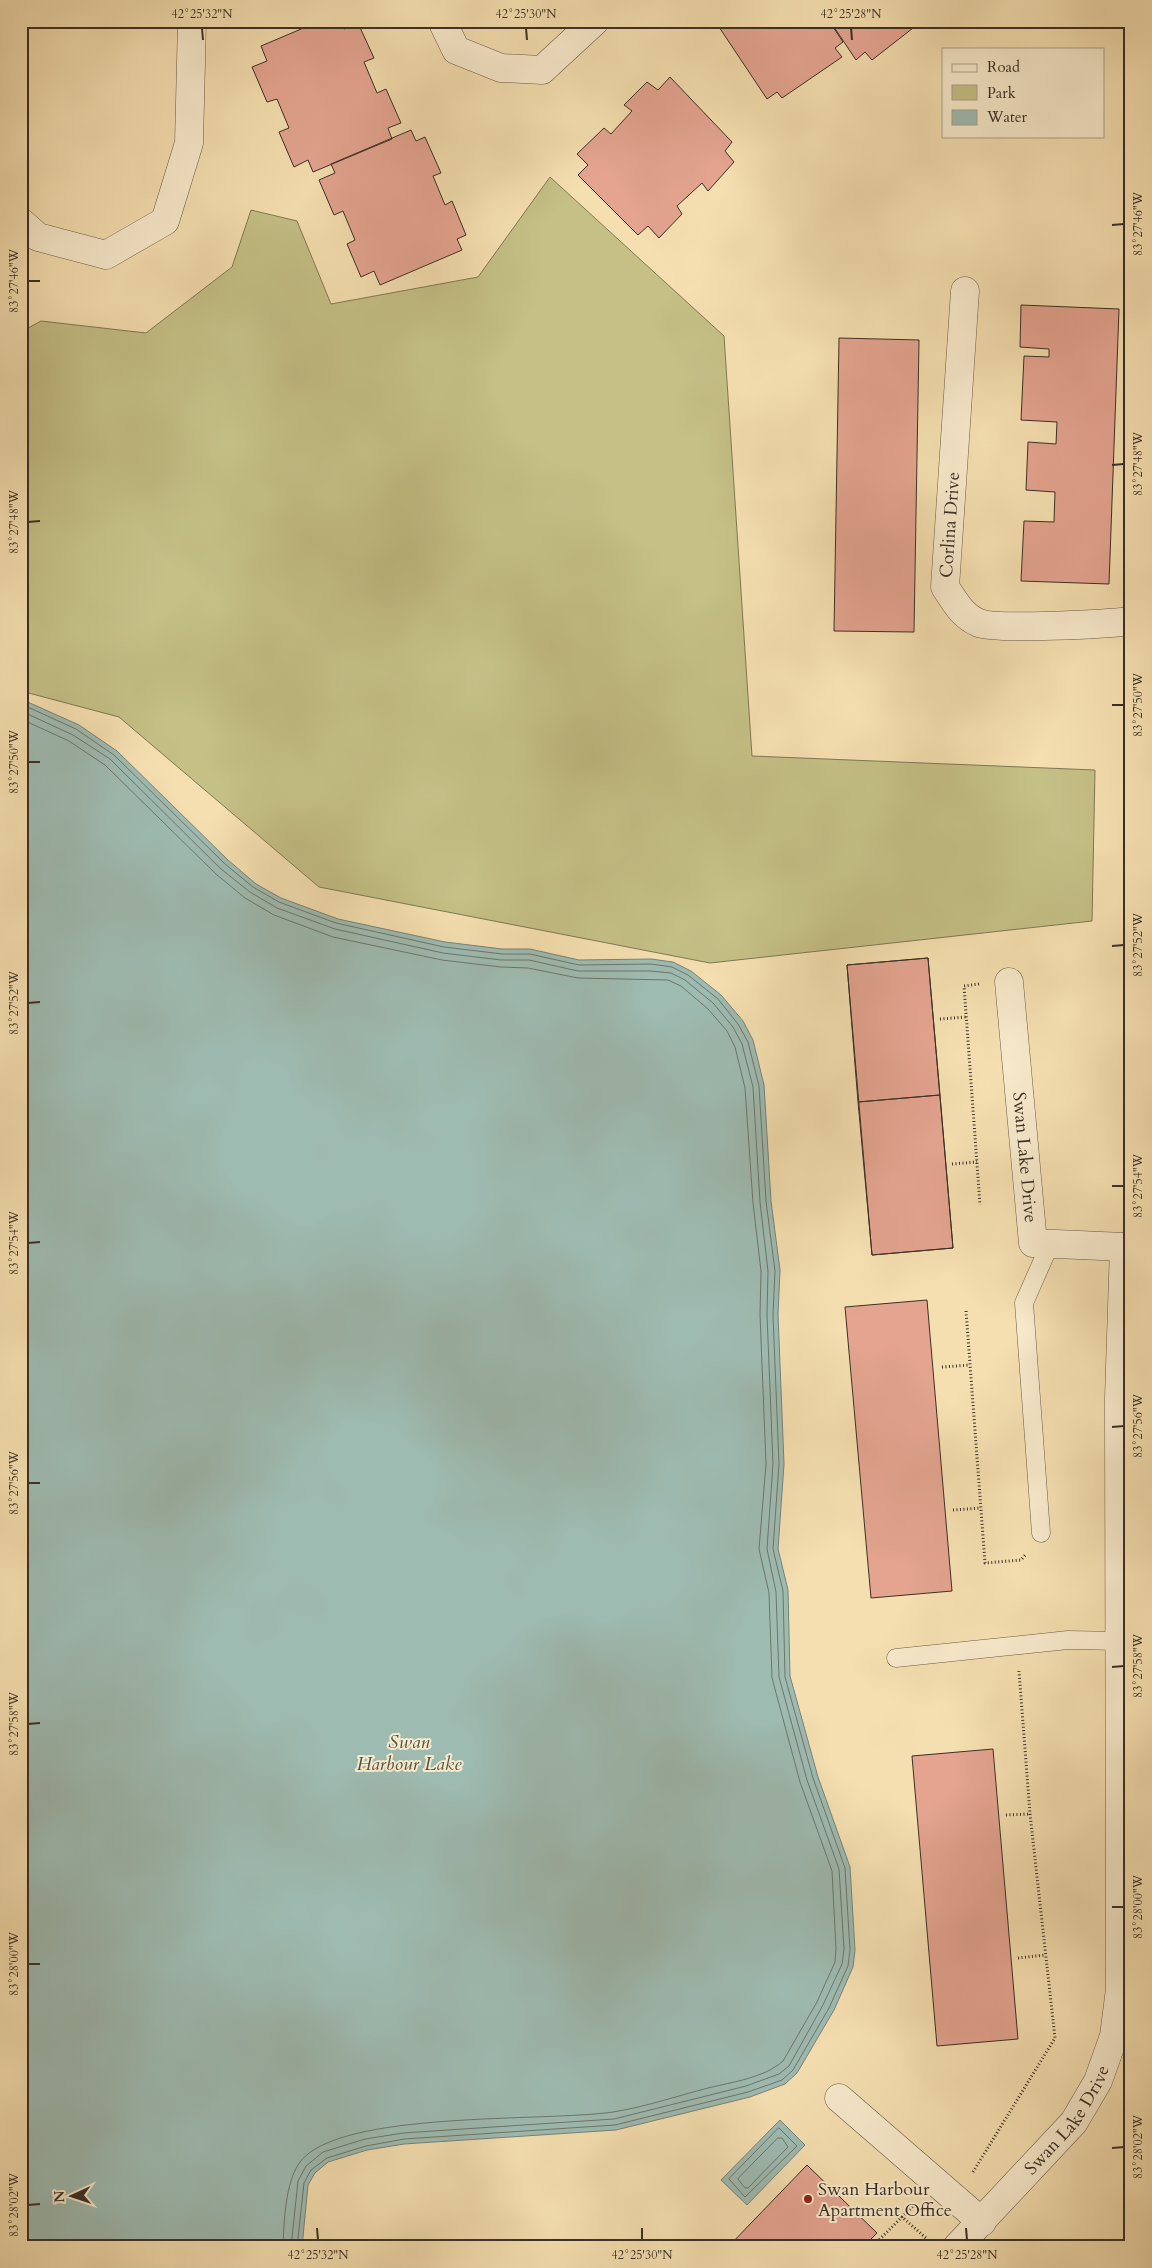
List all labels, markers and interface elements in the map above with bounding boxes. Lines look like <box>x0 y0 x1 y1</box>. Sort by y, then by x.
text: 42°25'32"N <box>172 6 233 22</box>
text: 42°25'30"N <box>496 6 557 22</box>
text: 42°25'28"N <box>821 6 882 22</box>
legend <box>942 48 1104 138</box>
text: Road <box>987 57 1020 77</box>
text: Park <box>987 83 1016 103</box>
text: Water <box>986 107 1028 127</box>
text: 83°27'46"W <box>1130 191 1146 256</box>
text: 83°27'46"W <box>6 248 22 313</box>
text: 83°27'48"W <box>1130 431 1146 496</box>
street label: Corlina Drive <box>934 471 966 579</box>
text: 83°27'48"W <box>6 489 22 554</box>
text: 83°27'50"W <box>1130 672 1146 737</box>
text: 83°27'50"W <box>6 729 22 794</box>
text: 83°27'52"W <box>1130 912 1146 977</box>
text: 83°27'52"W <box>6 970 22 1035</box>
street label: Swan Lake Drive <box>1007 1091 1044 1224</box>
text: 83°27'54"W <box>1130 1153 1146 1218</box>
text: 83°27'54"W <box>6 1210 22 1275</box>
text: 83°27'56"W <box>1130 1393 1146 1458</box>
text: 83°27'56"W <box>6 1450 22 1515</box>
text: 83°27'58"W <box>1130 1633 1146 1698</box>
text: 83°27'58"W <box>6 1691 22 1756</box>
water label: Swan Harbour Lake <box>356 1729 462 1777</box>
text: 83°28'00"W <box>1130 1874 1146 1939</box>
text: 83°28'00"W <box>6 1931 22 1996</box>
street label: Swan Lake Drive <box>1019 2062 1115 2180</box>
text: 83°28'02"W <box>1130 2114 1146 2179</box>
north arrow <box>48 2170 98 2220</box>
text: 83°28'02"W <box>6 2172 22 2237</box>
place label: Swan Harbour Apartment Office <box>818 2177 952 2223</box>
text: N <box>50 2190 69 2203</box>
marker: Swan Harbour Apartment Office <box>802 2193 814 2205</box>
text: 42°25'32"N <box>288 2247 349 2263</box>
text: 42°25'30"N <box>612 2247 673 2263</box>
text: 42°25'28"N <box>937 2247 998 2263</box>

